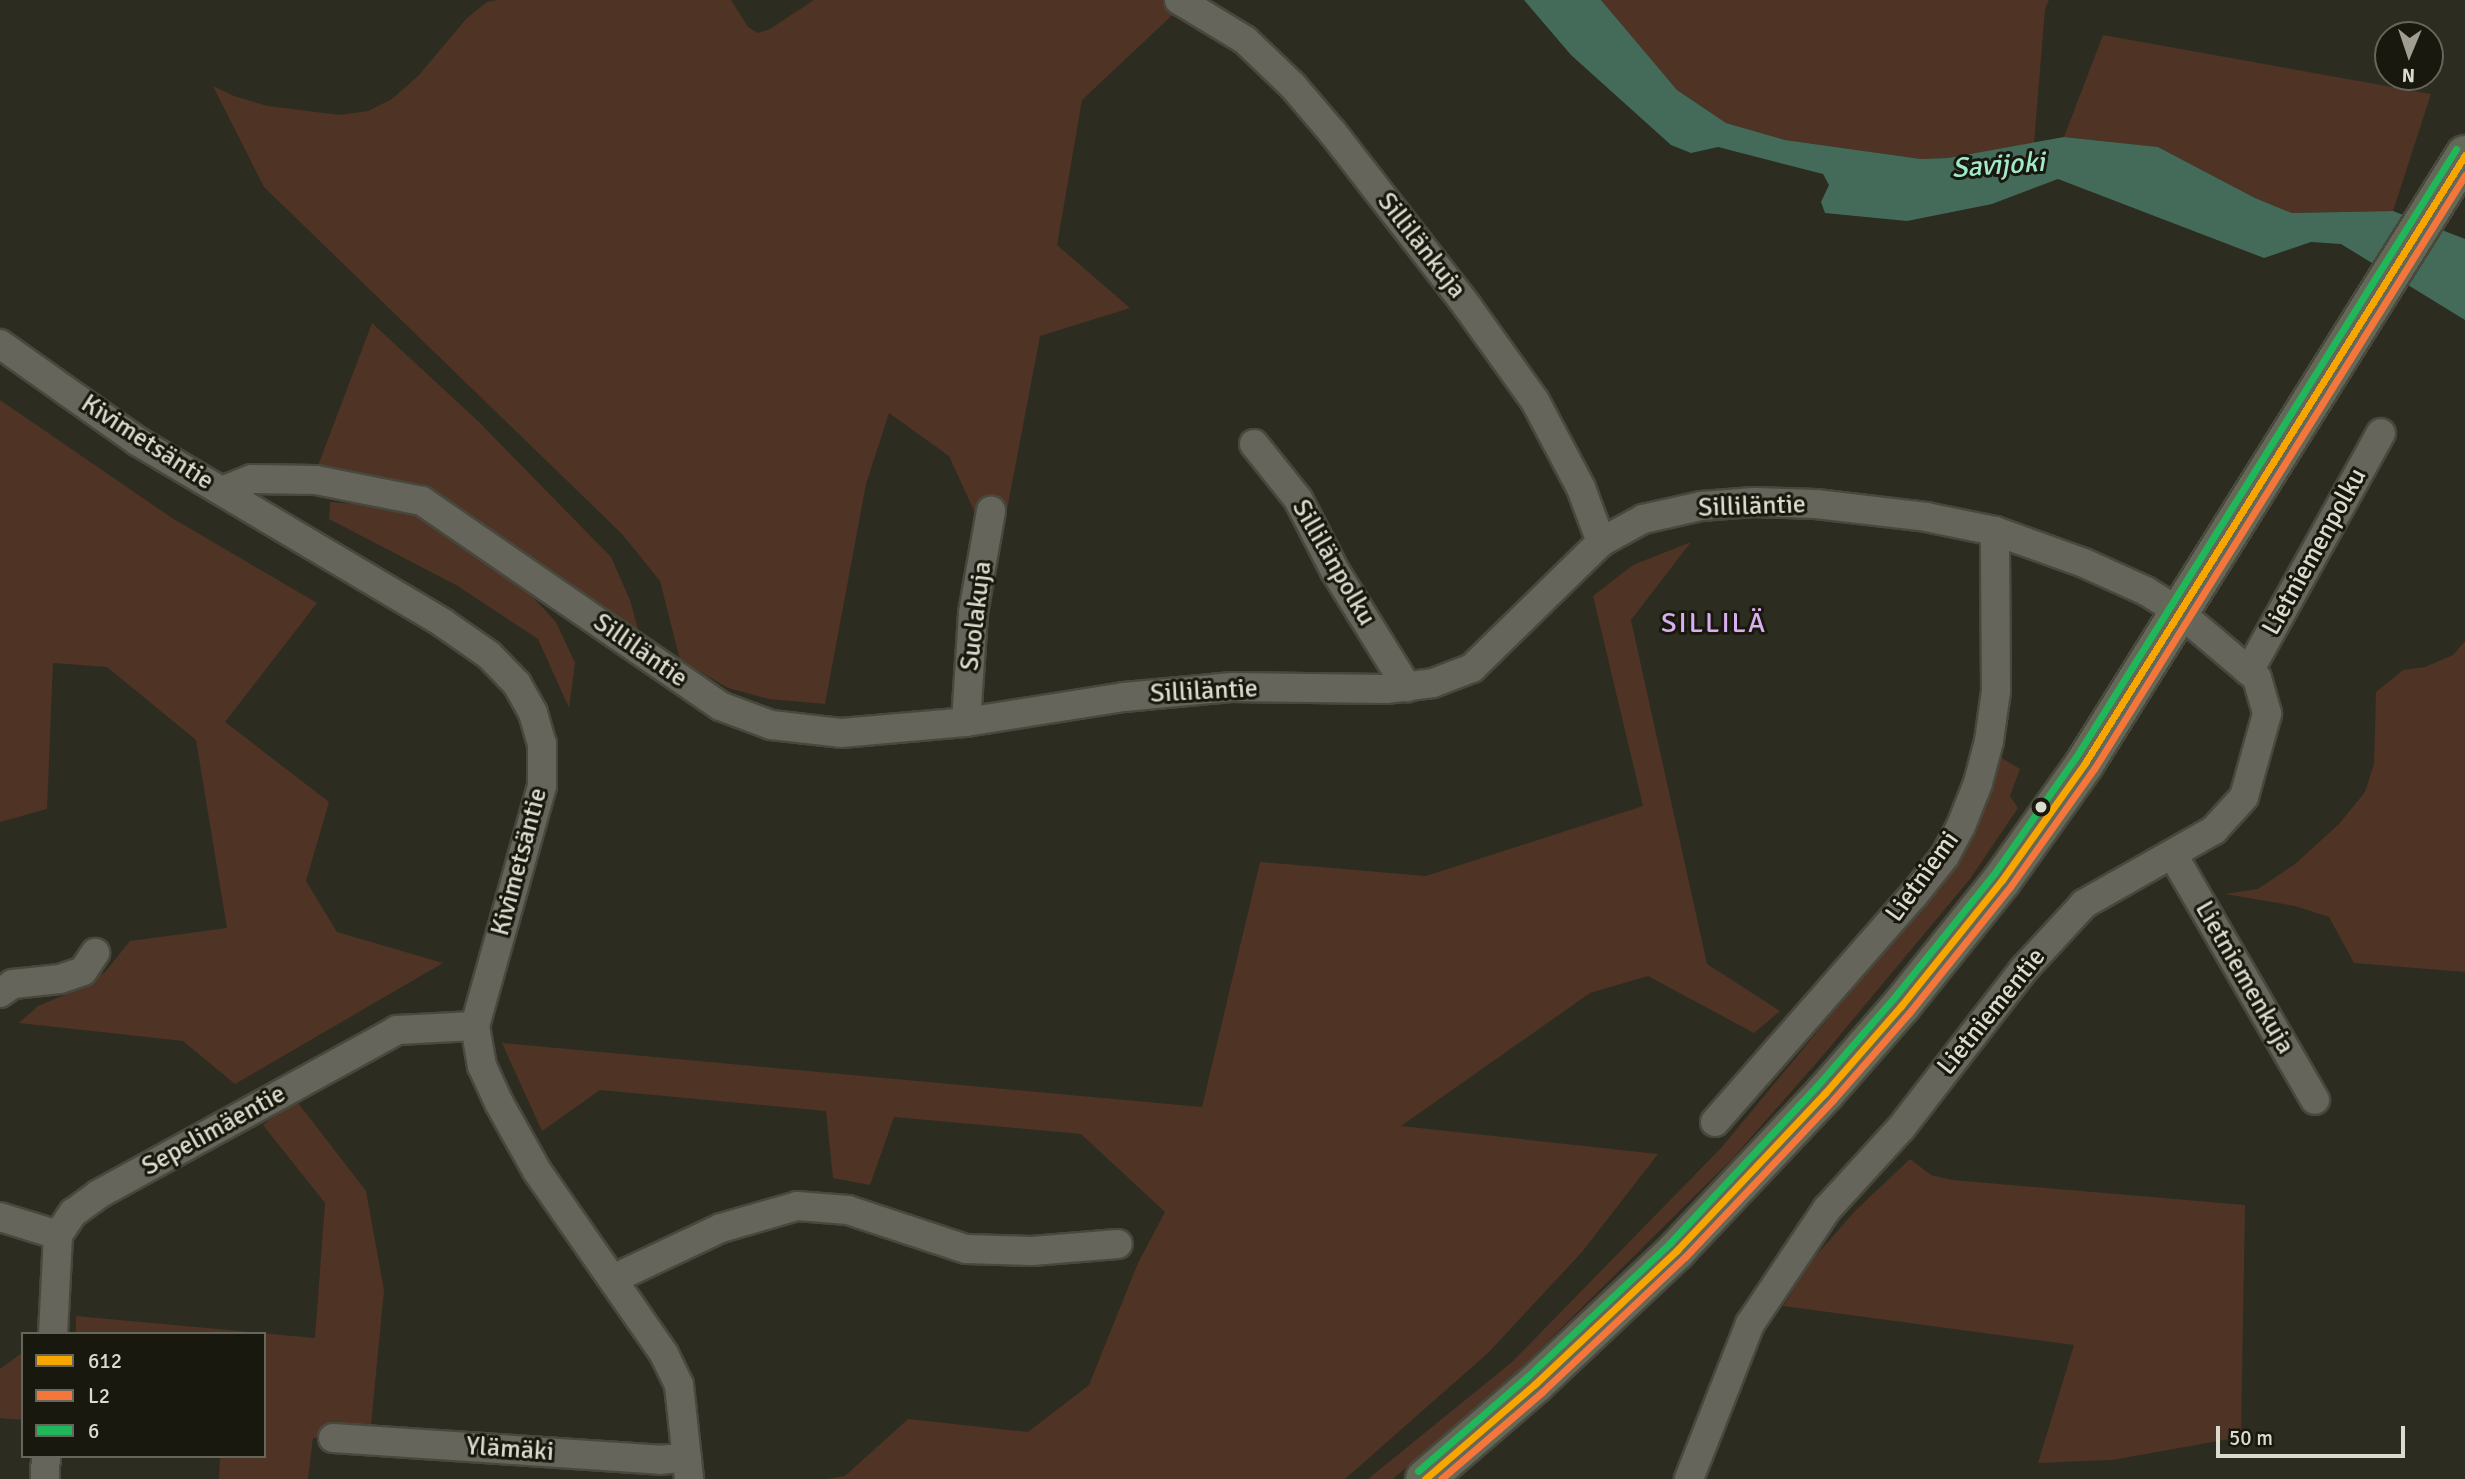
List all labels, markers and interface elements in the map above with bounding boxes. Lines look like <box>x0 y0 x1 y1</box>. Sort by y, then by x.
north arrow <box>2374 21 2444 91</box>
text: N <box>2401 63 2415 87</box>
water label: Savijoki <box>1950 145 2046 185</box>
street label: Sillilänkuja <box>1370 187 1472 305</box>
street label: Kivimetsäntie <box>75 389 219 497</box>
street label: Lietniemenpolku <box>2256 463 2374 641</box>
street label: Silliläntie <box>1698 490 1806 524</box>
street label: Sillilänpolku <box>1284 494 1382 632</box>
street label: Suolakuja <box>955 559 999 673</box>
district label: SILLILÄ <box>1662 606 1766 640</box>
street label: Silliläntie <box>587 607 693 695</box>
street label: Silliläntie <box>1149 674 1259 710</box>
street label: Kivimetsäntie <box>485 785 555 939</box>
unlabelled marker <box>2034 800 2048 814</box>
street label: Lietniemi <box>1880 826 1966 928</box>
street label: Lietniemenkuja <box>2188 896 2300 1060</box>
street label: Lietniementie <box>1931 942 2053 1082</box>
street label: Sepelimäentie <box>137 1079 291 1183</box>
legend <box>21 1332 266 1458</box>
text: 612 <box>88 1348 122 1374</box>
text: L2 <box>88 1383 110 1409</box>
scale bar <box>2220 1412 2409 1456</box>
text: 6 <box>88 1418 99 1444</box>
text: 50 m <box>2229 1425 2273 1451</box>
street label: Ylämäki <box>465 1431 555 1469</box>

